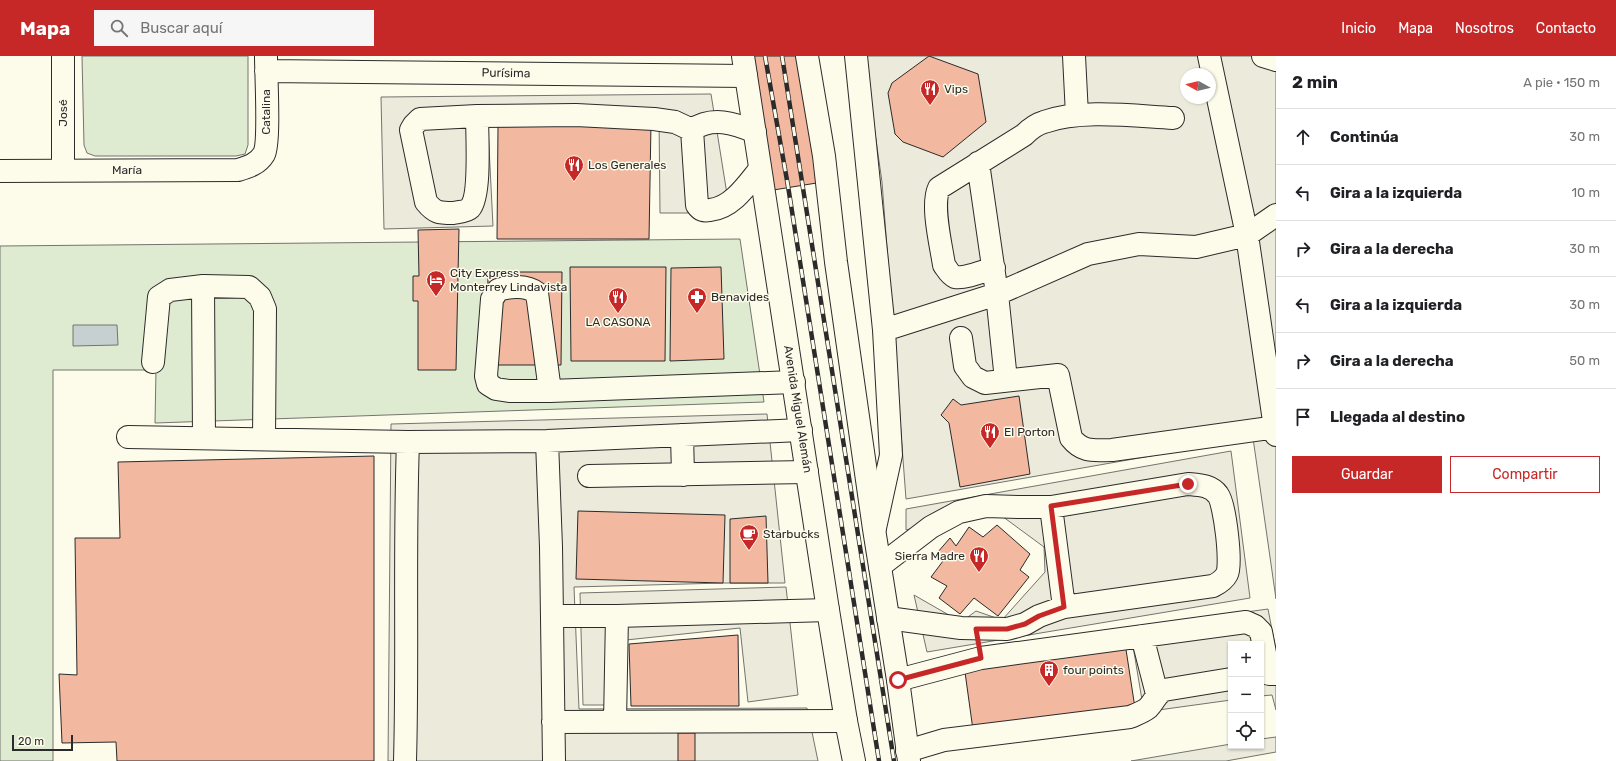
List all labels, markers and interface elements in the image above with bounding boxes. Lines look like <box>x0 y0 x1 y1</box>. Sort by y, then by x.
search box <box>94 10 374 46</box>
text: Mapa <box>20 17 70 40</box>
icon: search <box>108 17 130 39</box>
text: Buscar aquí <box>140 19 222 37</box>
text: Inicio <box>1341 20 1376 37</box>
text: Mapa <box>1398 20 1433 37</box>
text: Nosotros <box>1455 20 1514 37</box>
text: Contacto <box>1536 20 1596 37</box>
street label: Purísima <box>482 66 530 80</box>
north arrow <box>1180 68 1216 104</box>
text: 2 min <box>1292 72 1338 92</box>
text: A pie · 150 m <box>1523 75 1600 90</box>
restaurant icon: Vips <box>919 78 941 106</box>
place label: Vips <box>944 82 968 96</box>
street label: Catalina <box>259 89 273 135</box>
street label: José <box>56 99 70 127</box>
icon: ahead <box>1292 126 1314 148</box>
text: Continúa <box>1330 128 1399 146</box>
text: 30 m <box>1569 129 1600 144</box>
restaurant icon: Los Generales <box>563 154 585 182</box>
place label: Los Generales <box>588 158 666 172</box>
street label: María <box>112 163 142 177</box>
icon: left <box>1292 182 1314 204</box>
text: Gira a la izquierda <box>1330 184 1462 202</box>
text: 10 m <box>1571 185 1600 200</box>
icon: right <box>1292 238 1314 260</box>
text: Gira a la derecha <box>1330 240 1454 258</box>
text: 30 m <box>1569 241 1600 256</box>
place label: City Express Monterrey Lindavista <box>450 266 567 294</box>
hotel icon: City Express Monterrey Lindavista <box>425 269 447 297</box>
restaurant icon: LA CASONA <box>607 286 629 314</box>
pharmacy icon: Benavides <box>686 286 708 314</box>
place label: Benavides <box>711 290 769 304</box>
icon: left <box>1292 294 1314 316</box>
text: Gira a la izquierda <box>1330 296 1462 314</box>
text: 30 m <box>1569 297 1600 312</box>
place label: LA CASONA <box>585 315 651 329</box>
street label: Avenida Miguel Alemán <box>781 344 815 474</box>
icon: right <box>1292 350 1314 372</box>
text: Gira a la derecha <box>1330 352 1454 370</box>
text: 50 m <box>1569 353 1600 368</box>
icon: arrive <box>1292 406 1314 428</box>
text: Llegada al destino <box>1330 408 1465 426</box>
restaurant icon: El Porton <box>979 421 1001 449</box>
place label: El Porton <box>1004 425 1055 439</box>
button: Guardar <box>1292 456 1442 493</box>
button: Compartir <box>1450 456 1600 493</box>
route end <box>1179 475 1197 493</box>
cafe icon: Starbucks <box>738 523 760 551</box>
place label: Starbucks <box>763 527 820 541</box>
restaurant icon: Sierra Madre <box>968 545 990 573</box>
place label: Sierra Madre <box>895 549 965 563</box>
map controls <box>1228 641 1264 749</box>
button: + <box>1228 641 1264 677</box>
building icon: four points <box>1038 659 1060 687</box>
place label: four points <box>1063 663 1124 677</box>
route start <box>889 671 907 689</box>
button: − <box>1228 677 1264 713</box>
button: locate <box>1228 713 1264 749</box>
scale bar <box>12 733 73 752</box>
text: 20 m <box>18 735 44 748</box>

